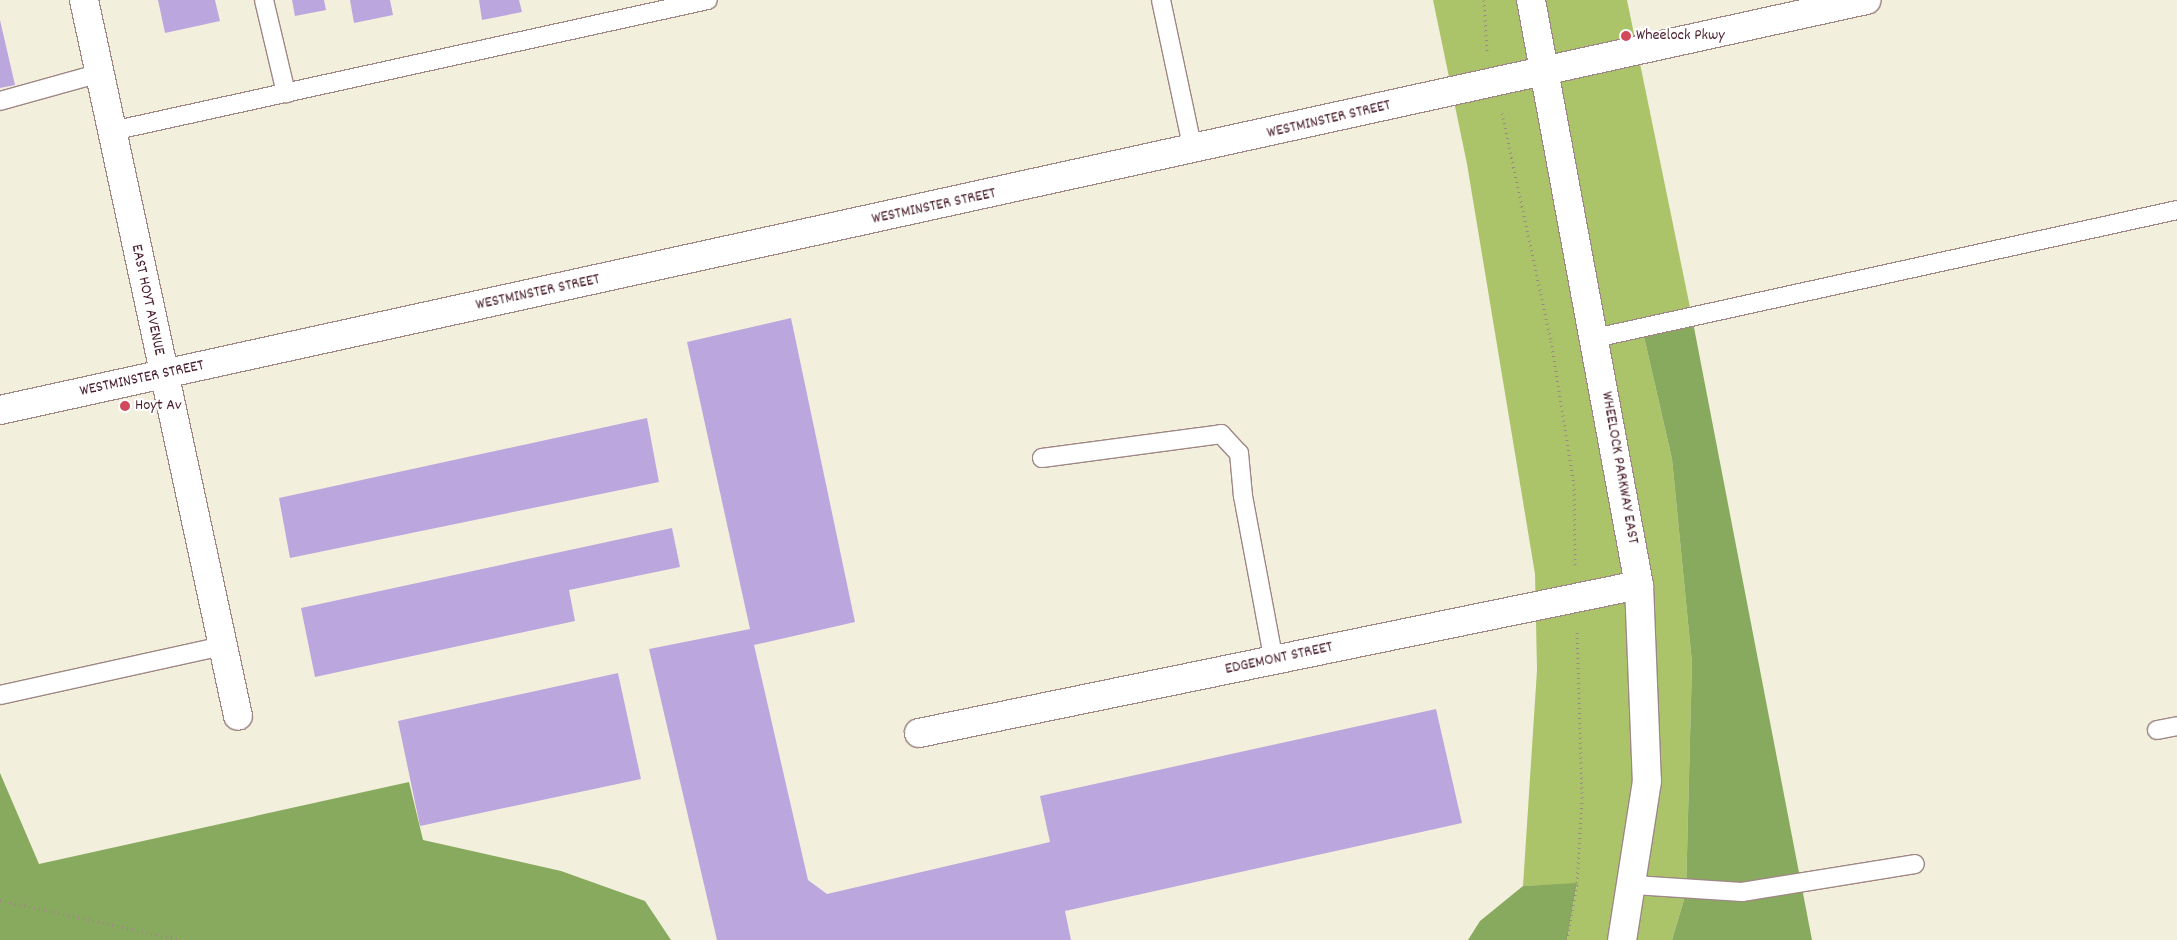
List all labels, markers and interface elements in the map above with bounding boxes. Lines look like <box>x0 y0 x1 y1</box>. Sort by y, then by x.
place label: Wheelock Pkwy <box>1636 26 1725 46</box>
marker: Wheelock Pkwy <box>1620 30 1632 42</box>
street label: WESTMINSTER STREET <box>1265 96 1393 144</box>
street label: WESTMINSTER STREET <box>870 184 998 230</box>
street label: EAST HOYT AVENUE <box>126 243 168 357</box>
street label: WESTMINSTER STREET <box>474 270 602 316</box>
street label: WESTMINSTER STREET <box>78 356 206 402</box>
street label: WHEELOCK PARKWAY EAST <box>1596 390 1642 546</box>
place label: Hoyt Av <box>135 396 182 416</box>
marker: Hoyt Av <box>119 400 131 412</box>
street label: EDGEMONT STREET <box>1223 638 1335 680</box>

